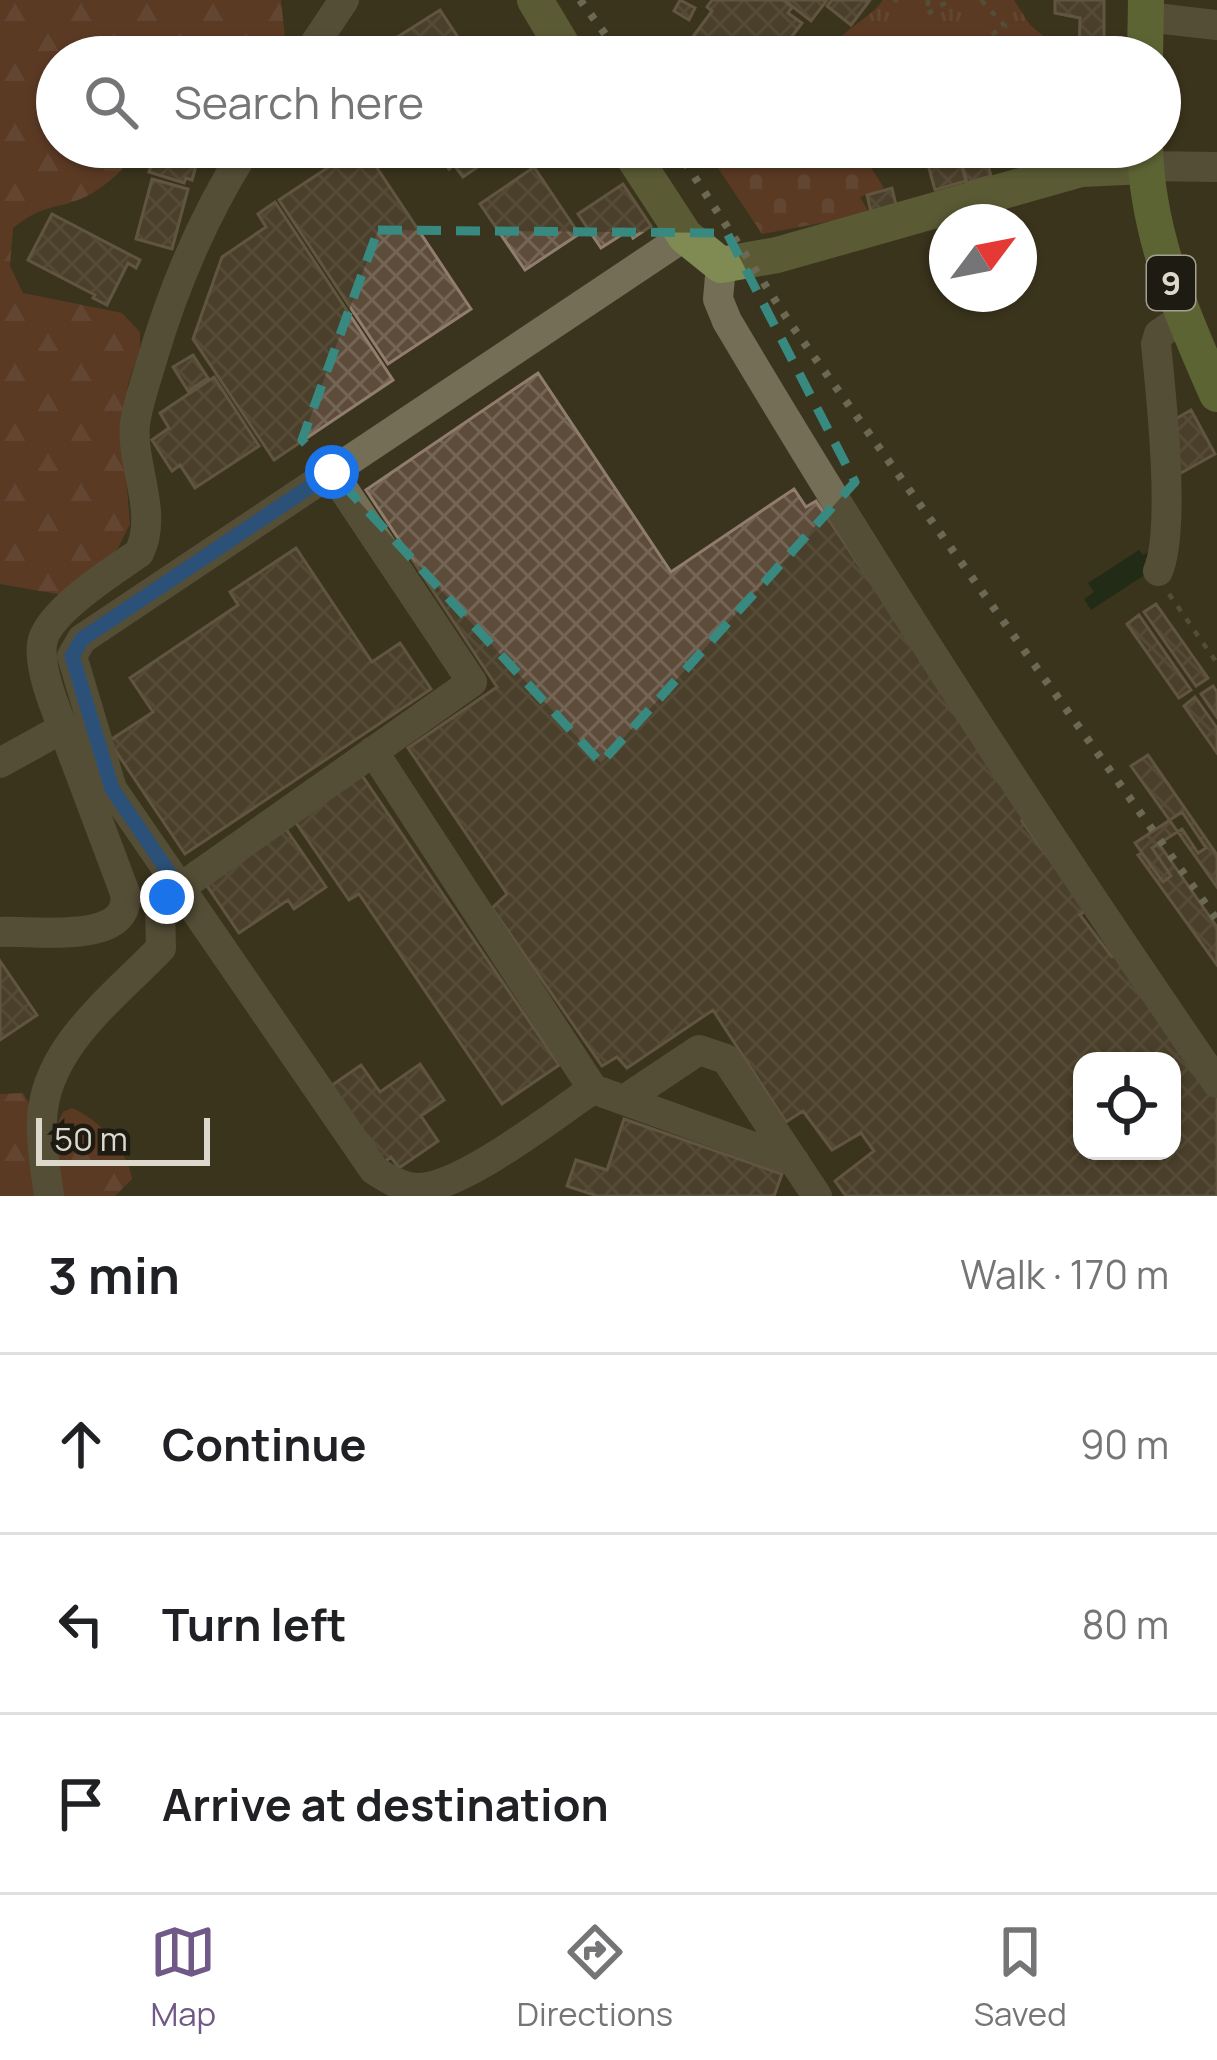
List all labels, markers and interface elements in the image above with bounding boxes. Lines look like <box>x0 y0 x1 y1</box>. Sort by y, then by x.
search box <box>36 36 1181 168</box>
icon: search <box>78 69 144 135</box>
text: Search here <box>174 71 424 133</box>
north arrow <box>929 204 1037 312</box>
road number: 9 <box>1147 256 1195 310</box>
route start <box>305 445 359 499</box>
route end <box>140 870 194 924</box>
map controls <box>1073 1052 1181 1160</box>
button: locate <box>1073 1052 1181 1160</box>
scale bar <box>36 1112 210 1165</box>
text: 50 m <box>54 1116 128 1161</box>
text: 3 min <box>48 1240 180 1309</box>
text: Walk · 170 m <box>960 1247 1169 1301</box>
icon: ahead <box>48 1411 114 1477</box>
text: Continue <box>162 1413 367 1475</box>
text: 90 m <box>1080 1417 1169 1471</box>
icon: left <box>48 1591 114 1657</box>
text: Turn left <box>162 1593 347 1655</box>
text: 80 m <box>1082 1597 1169 1651</box>
icon: arrive <box>48 1771 114 1837</box>
text: Arrive at destination <box>162 1773 609 1835</box>
tab: Map <box>150 1919 216 2036</box>
tab: Directions <box>517 1919 673 2036</box>
tab: Saved <box>974 1919 1067 2036</box>

